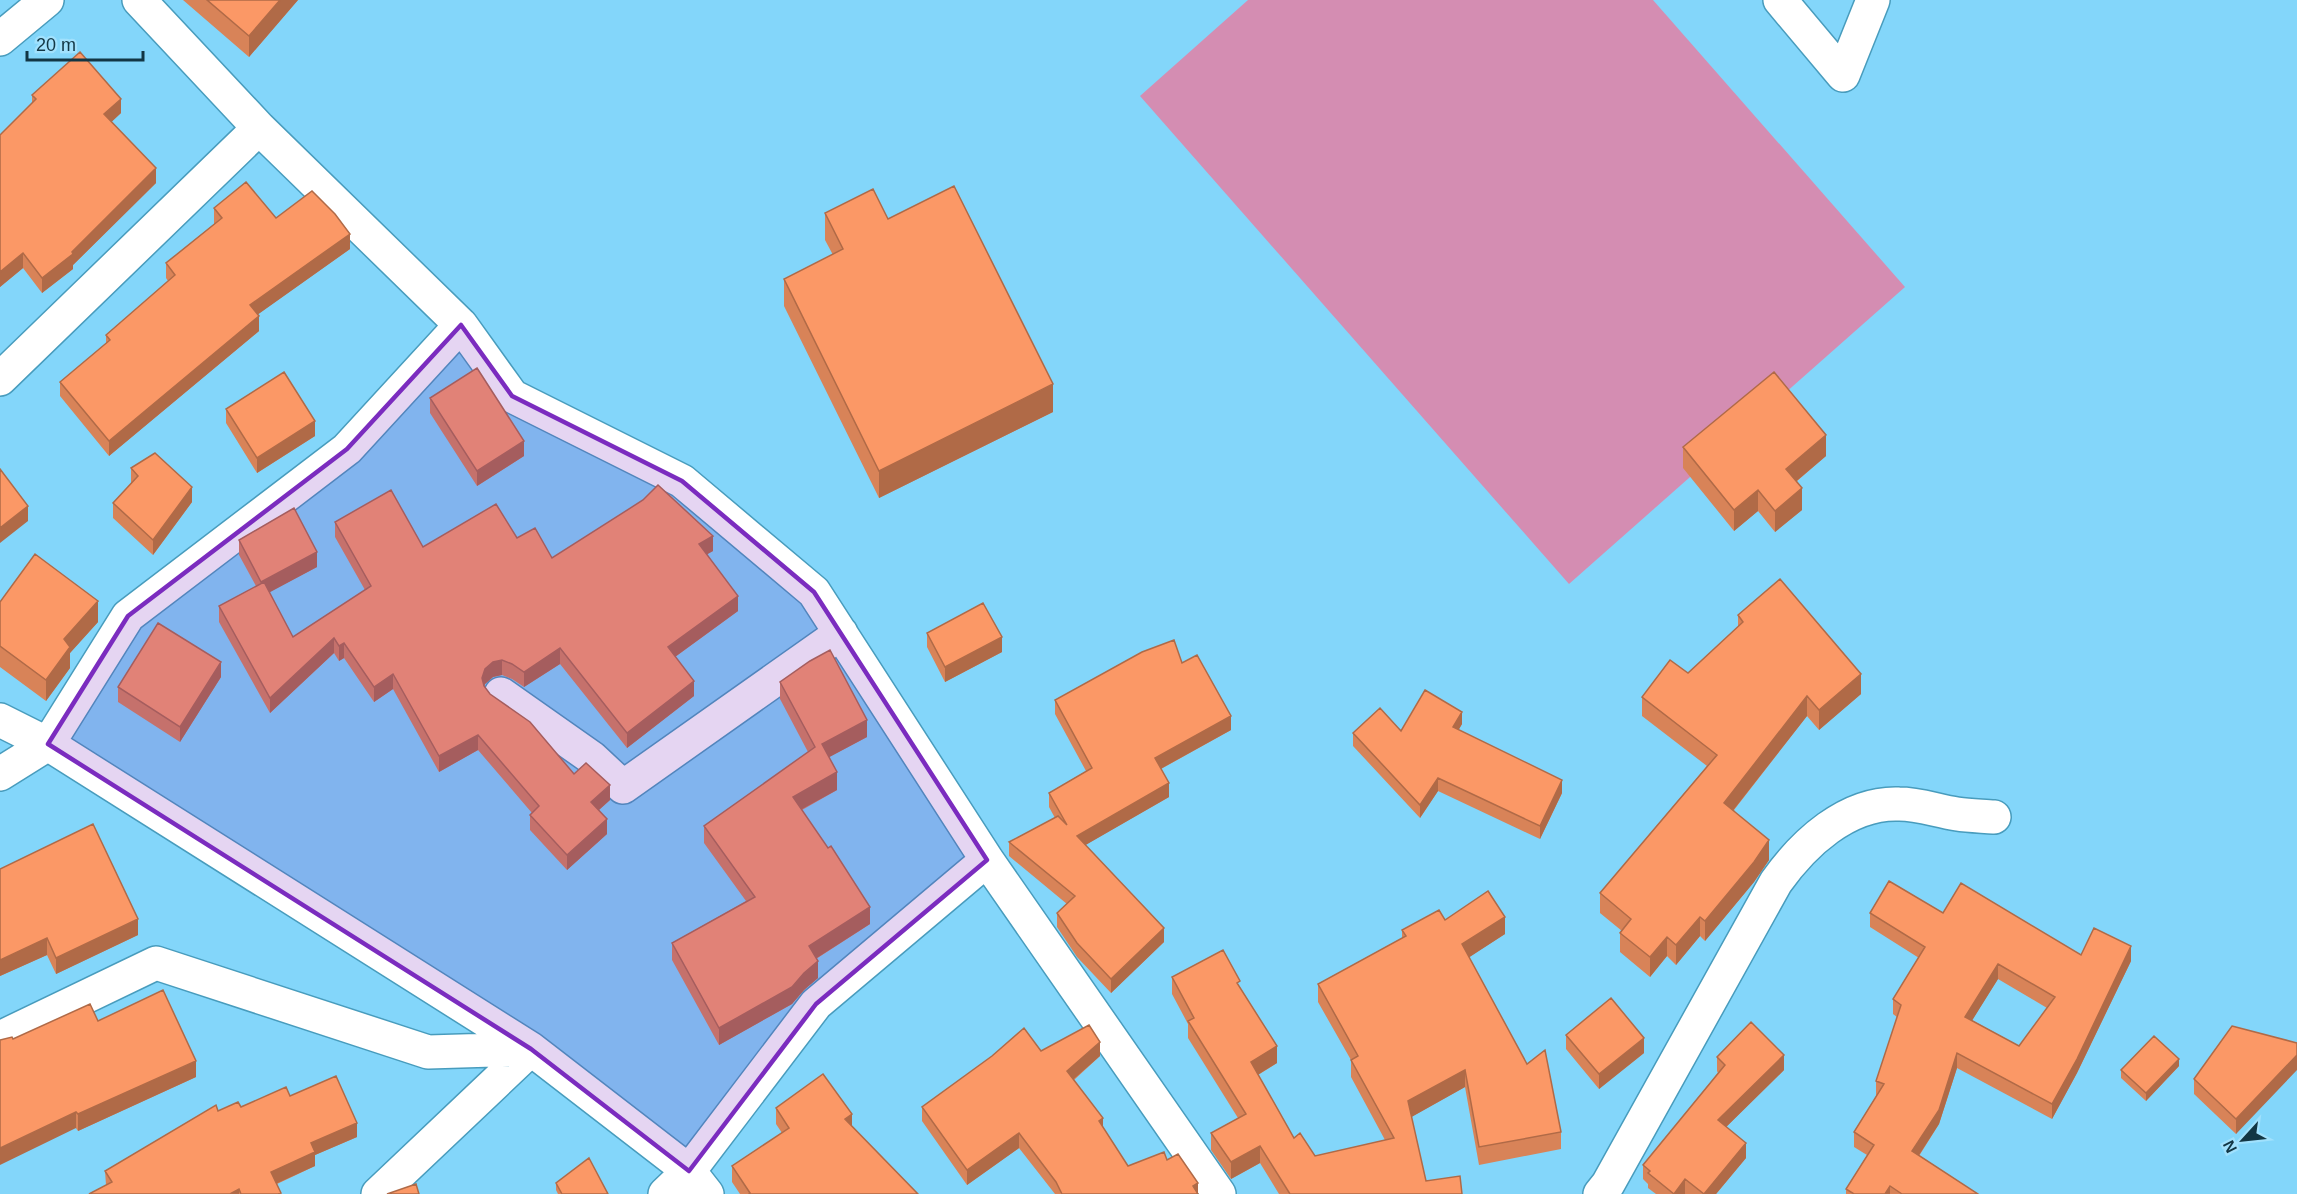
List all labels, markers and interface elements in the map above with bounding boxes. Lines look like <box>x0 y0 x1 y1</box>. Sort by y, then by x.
scale bar <box>27 24 142 62</box>
text: 20 m <box>36 35 76 55</box>
north arrow <box>2213 1110 2273 1170</box>
text: N <box>2220 1138 2240 1156</box>

